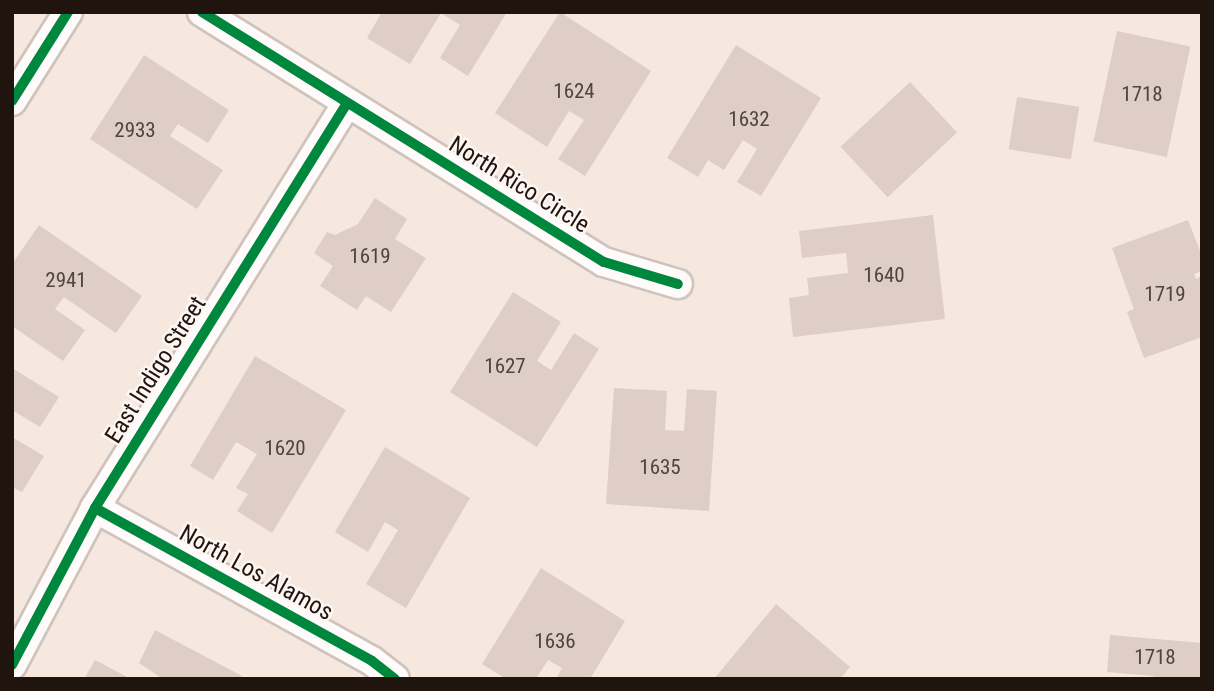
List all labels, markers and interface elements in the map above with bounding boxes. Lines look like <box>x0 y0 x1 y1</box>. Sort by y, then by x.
house number: 1624 <box>553 78 595 104</box>
house number: 1718 <box>1121 81 1163 107</box>
house number: 1632 <box>728 106 770 132</box>
house number: 2933 <box>114 117 156 143</box>
street label: North Rico Circle <box>444 130 594 240</box>
house number: 1619 <box>349 243 391 269</box>
house number: 1640 <box>863 262 905 288</box>
house number: 2941 <box>45 267 87 293</box>
house number: 1719 <box>1144 281 1186 307</box>
street label: East Indigo Street <box>99 291 213 449</box>
house number: 1627 <box>484 353 526 379</box>
house number: 1620 <box>264 435 306 461</box>
house number: 1635 <box>639 454 681 480</box>
street label: North Los Alamos <box>174 519 338 627</box>
house number: 1636 <box>534 628 576 654</box>
house number: 1718 <box>1134 644 1176 670</box>

